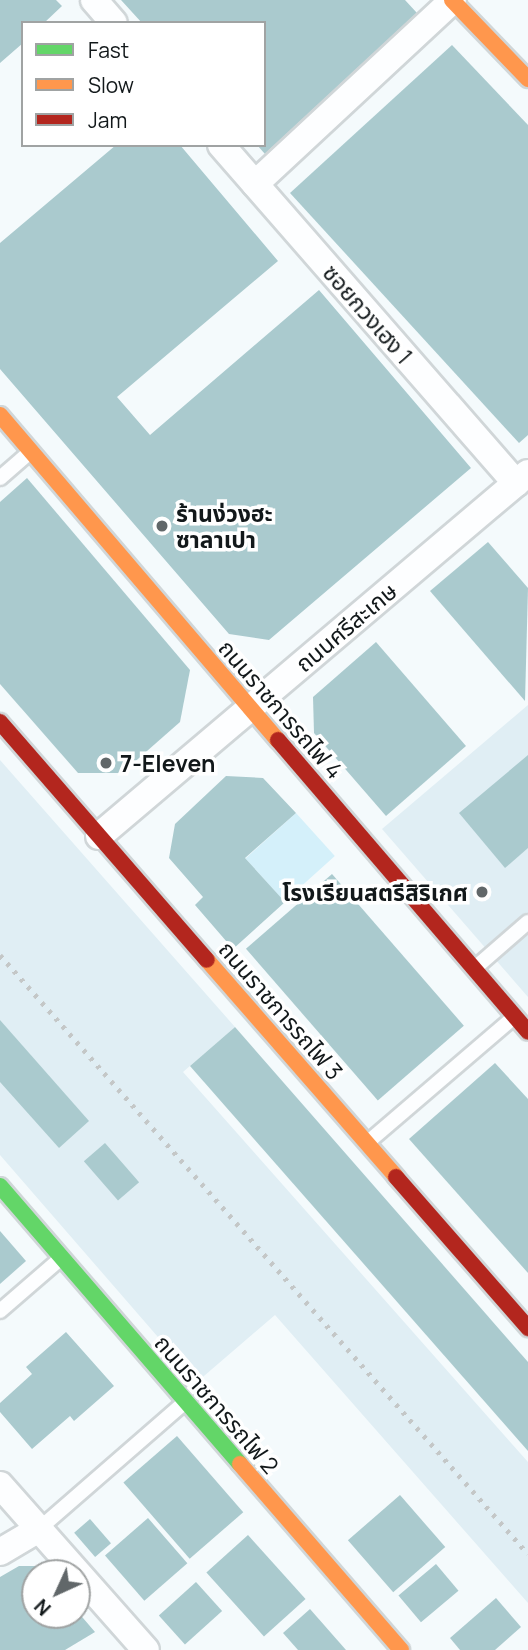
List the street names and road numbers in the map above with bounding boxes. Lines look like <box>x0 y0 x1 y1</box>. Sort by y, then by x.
street label: ซอยกวงเฮง 1 <box>317 259 419 369</box>
street label: ถนนศรีสะเกษ <box>290 577 402 677</box>
street label: ถนนราชการรถไฟ 4 <box>213 634 349 784</box>
street label: ถนนราชการรถไฟ 3 <box>213 935 349 1085</box>
street label: ถนนราชการรถไฟ 2 <box>149 1329 285 1479</box>

